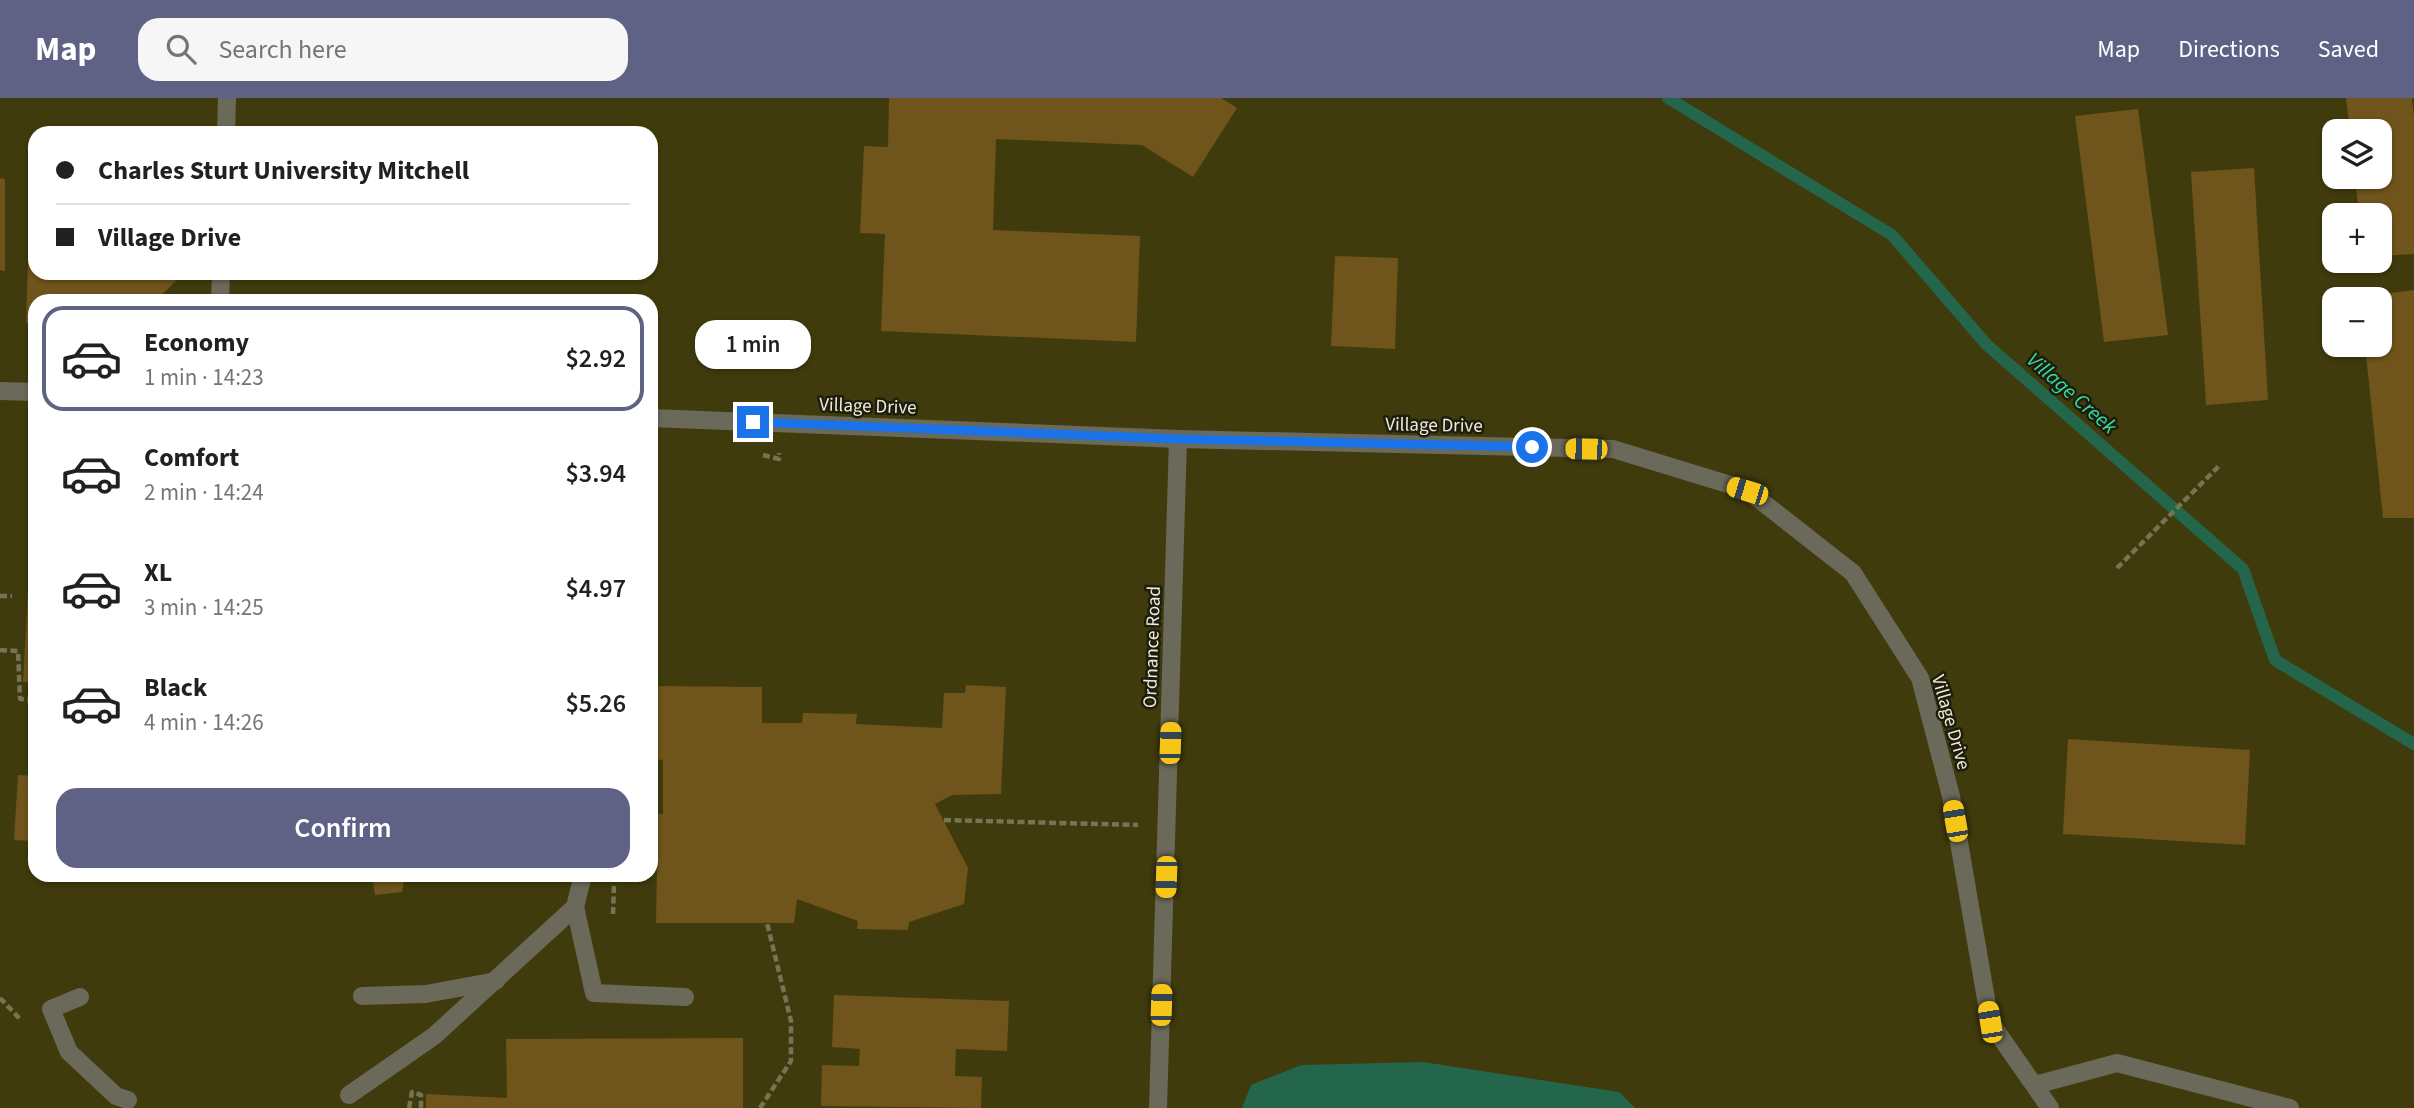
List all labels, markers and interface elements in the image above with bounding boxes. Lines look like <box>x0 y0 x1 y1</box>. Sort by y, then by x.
search box <box>138 18 628 81</box>
text: Map <box>35 26 96 73</box>
icon: search <box>162 30 200 68</box>
text: Search here <box>218 31 347 68</box>
text: Map <box>2097 32 2140 67</box>
text: Directions <box>2178 32 2280 67</box>
text: Saved <box>2318 32 2379 67</box>
map controls <box>2322 119 2392 357</box>
button: layers <box>2322 119 2392 189</box>
text: Charles Sturt University Mitchell <box>98 152 469 189</box>
button: + <box>2322 203 2392 273</box>
text: Village Drive <box>98 219 241 256</box>
button: − <box>2322 287 2392 357</box>
callout: 1 min <box>695 320 811 370</box>
text: Economy <box>144 324 249 361</box>
icon: car <box>60 327 123 390</box>
text: 1 min <box>726 328 780 361</box>
text: $2.92 <box>565 340 626 377</box>
water label: Village Creek <box>2020 345 2125 441</box>
text: 1 min · 14:23 <box>144 361 264 394</box>
street label: Village Drive <box>819 391 917 422</box>
route end <box>737 406 769 438</box>
street label: Village Drive <box>1385 411 1483 440</box>
route start <box>1516 431 1548 463</box>
car <box>1565 438 1608 460</box>
text: Comfort <box>144 439 239 476</box>
icon: car <box>60 442 123 505</box>
text: $3.94 <box>565 455 626 492</box>
car <box>1724 475 1771 507</box>
text: 2 min · 14:24 <box>144 476 264 509</box>
text: XL <box>144 554 172 591</box>
icon: car <box>60 557 123 620</box>
text: $4.97 <box>565 570 626 607</box>
street label: Ordnance Road <box>1137 586 1168 709</box>
text: 3 min · 14:25 <box>144 591 264 624</box>
text: Black <box>144 669 207 706</box>
icon: car <box>60 672 123 735</box>
street label: Village Drive <box>1924 672 1977 773</box>
text: $5.26 <box>565 685 626 722</box>
text: 4 min · 14:26 <box>144 706 264 739</box>
car <box>1159 722 1182 764</box>
button: Confirm <box>56 788 630 868</box>
car <box>1942 798 1969 844</box>
car <box>1155 856 1178 898</box>
car <box>1150 984 1173 1026</box>
car <box>1977 1000 2004 1044</box>

